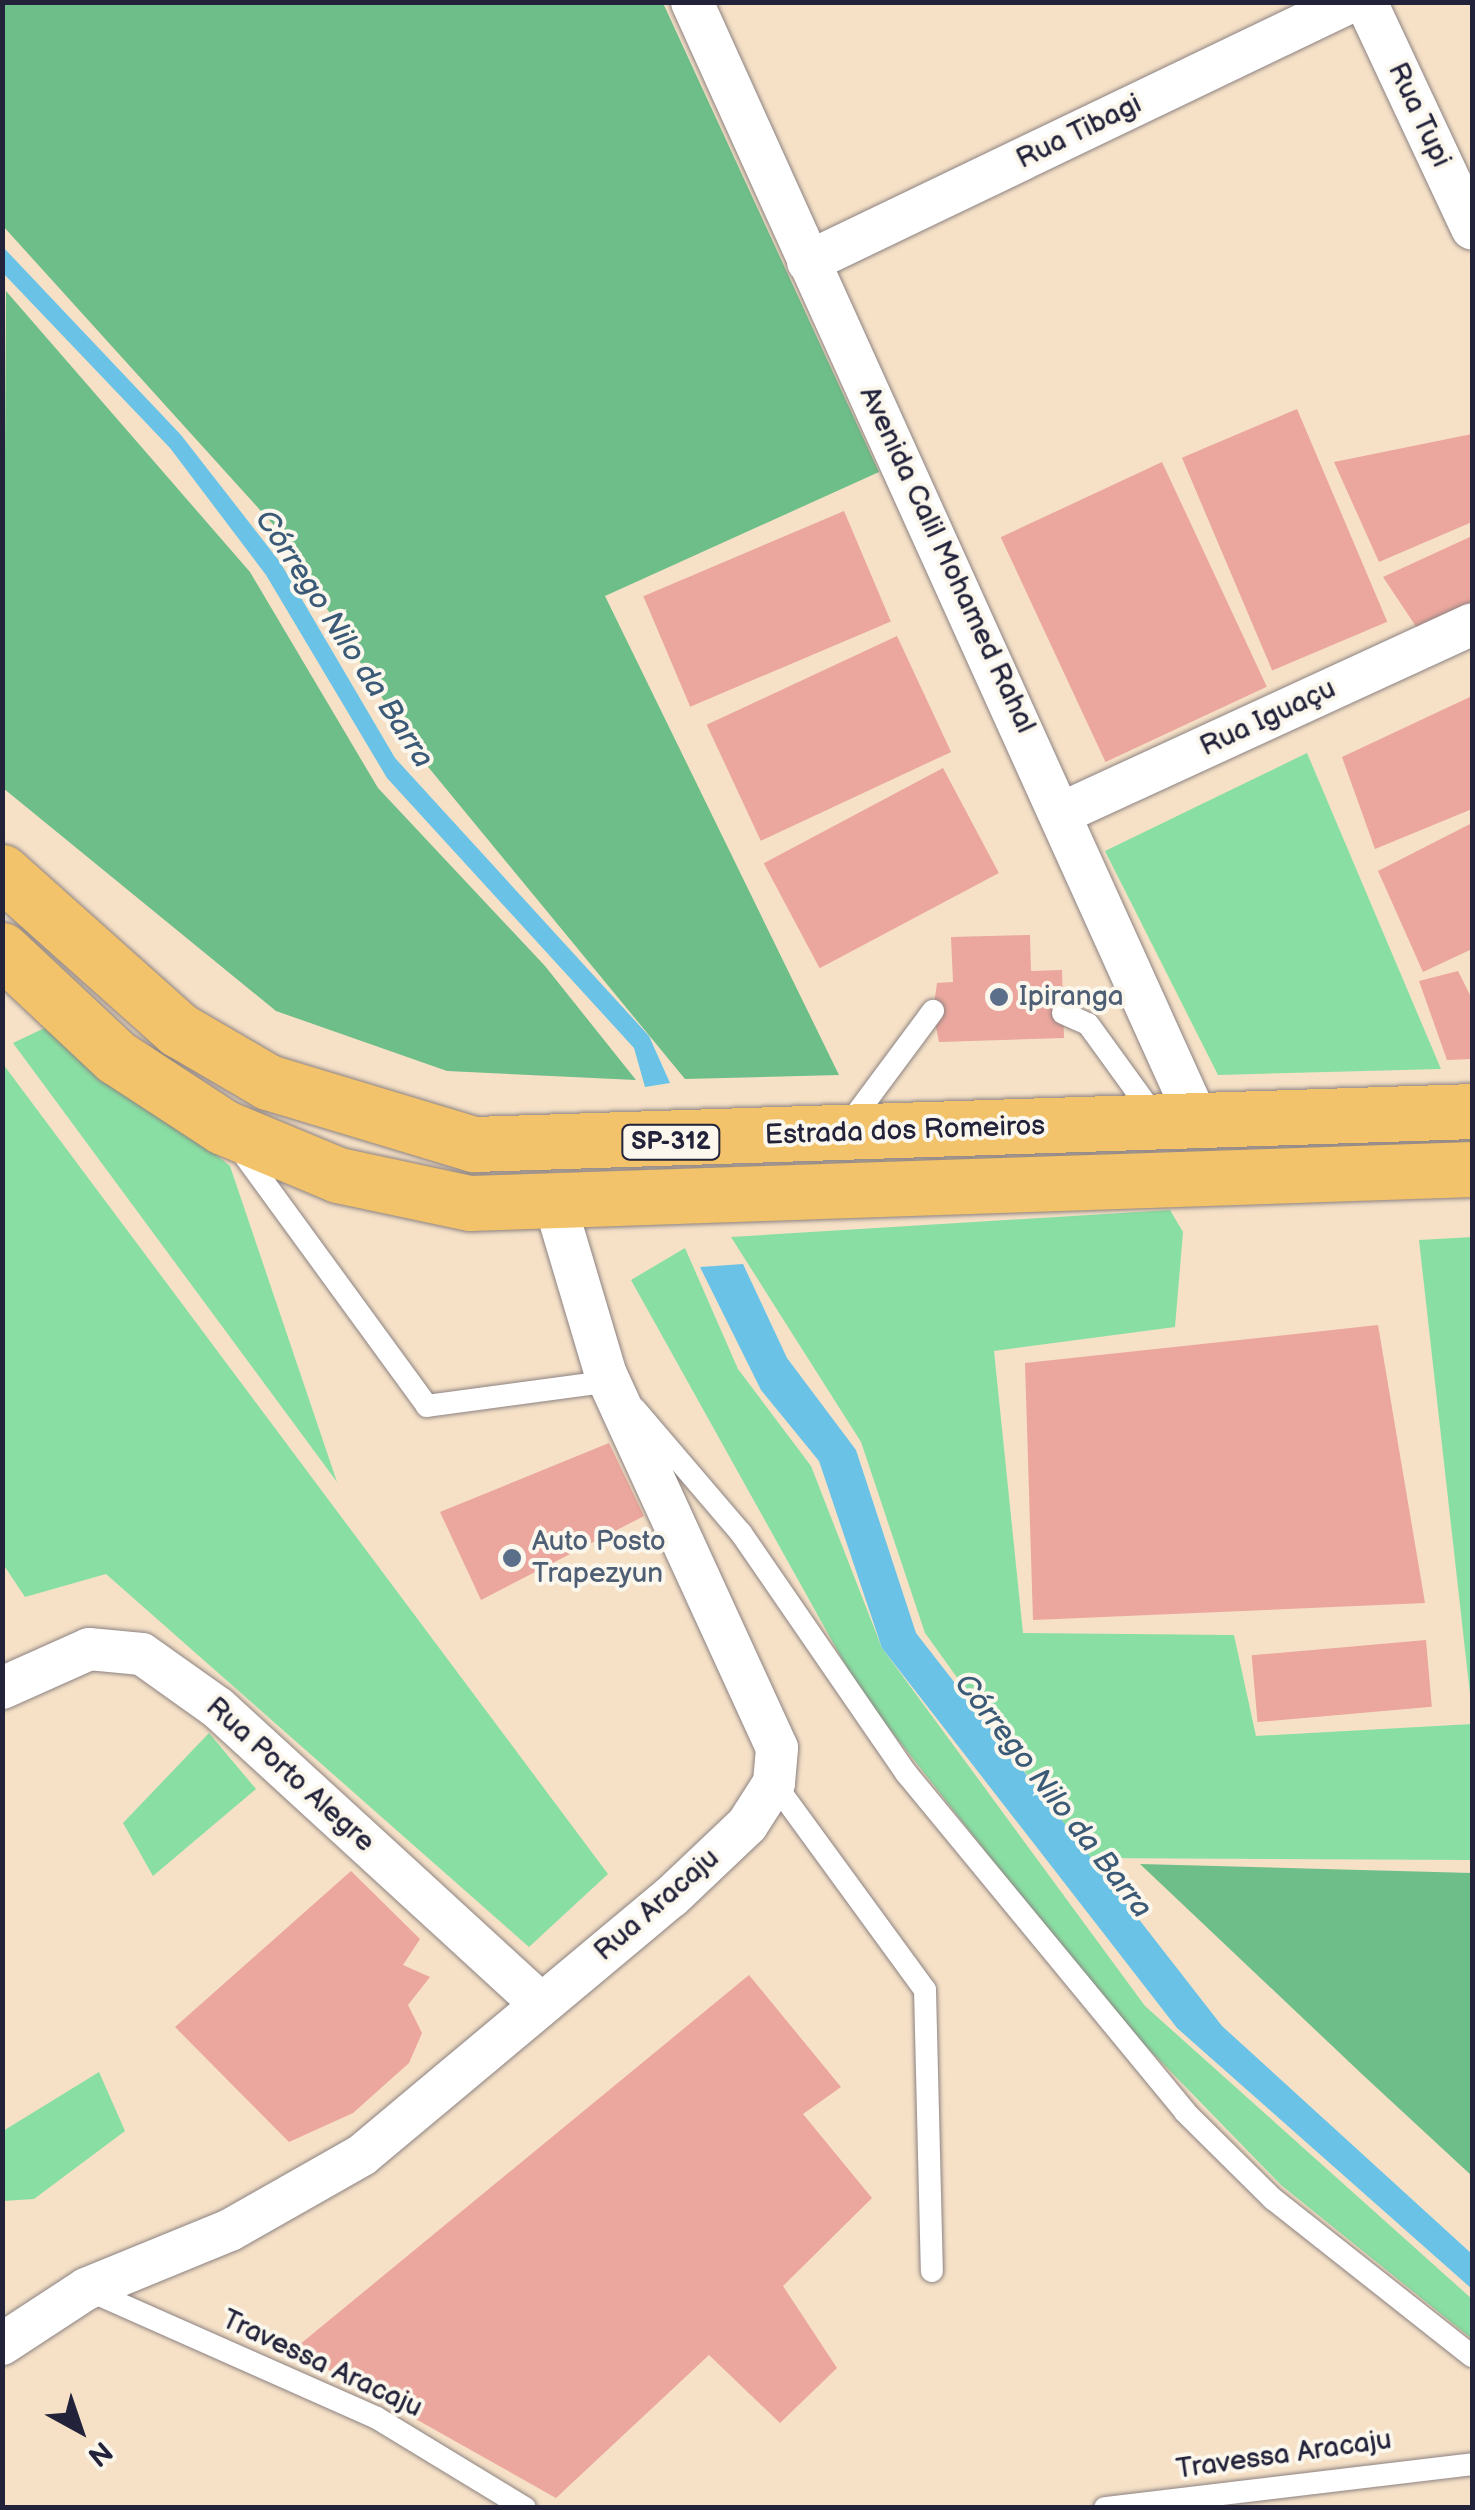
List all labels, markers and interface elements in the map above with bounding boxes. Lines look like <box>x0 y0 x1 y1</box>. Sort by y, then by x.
street label: Rua Tupi <box>1380 57 1458 173</box>
street label: Rua Tibagi <box>1011 87 1147 177</box>
street label: Avenida Calil Mohamed Rahal <box>852 381 1042 739</box>
water label: Córrego Nilo da Barra <box>247 503 441 775</box>
street label: Rua Iguaçu <box>1195 672 1341 764</box>
place label: Ipiranga <box>1019 980 1124 1014</box>
marker: Ipiranga <box>988 986 1010 1008</box>
street label: Estrada dos Romeiros <box>764 1109 1046 1153</box>
road number: SP-312 <box>621 1122 721 1162</box>
place label: Auto Posto Trapezyun <box>532 1525 666 1591</box>
marker: Auto Posto Trapezyun <box>501 1547 523 1569</box>
water label: Córrego Nilo da Barra <box>946 1667 1160 1925</box>
street label: Rua Porto Alegre <box>199 1691 381 1859</box>
street label: Rua Aracaju <box>588 1842 726 1968</box>
street label: Travessa Aracaju <box>216 2303 428 2425</box>
north arrow <box>30 2380 130 2480</box>
street label: Travessa Aracaju <box>1174 2423 1394 2487</box>
text: N <box>81 2434 118 2473</box>

